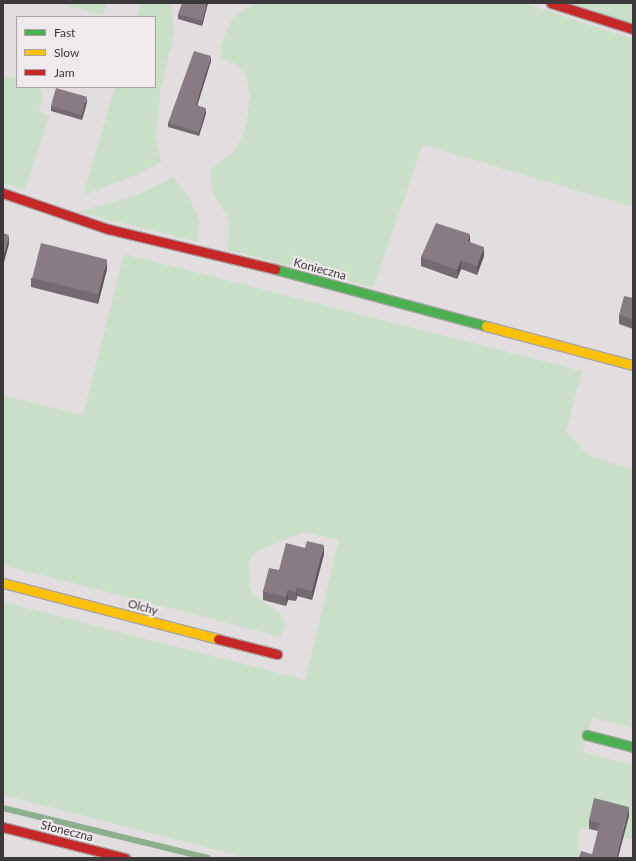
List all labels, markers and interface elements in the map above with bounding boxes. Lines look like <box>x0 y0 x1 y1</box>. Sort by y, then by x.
legend <box>16 16 156 88</box>
text: Fast <box>54 25 75 40</box>
text: Slow <box>54 45 79 60</box>
text: Jam <box>54 65 75 80</box>
street label: Konieczna <box>292 255 348 283</box>
street label: Olchy <box>126 596 160 618</box>
street label: Słoneczna <box>39 818 95 844</box>

